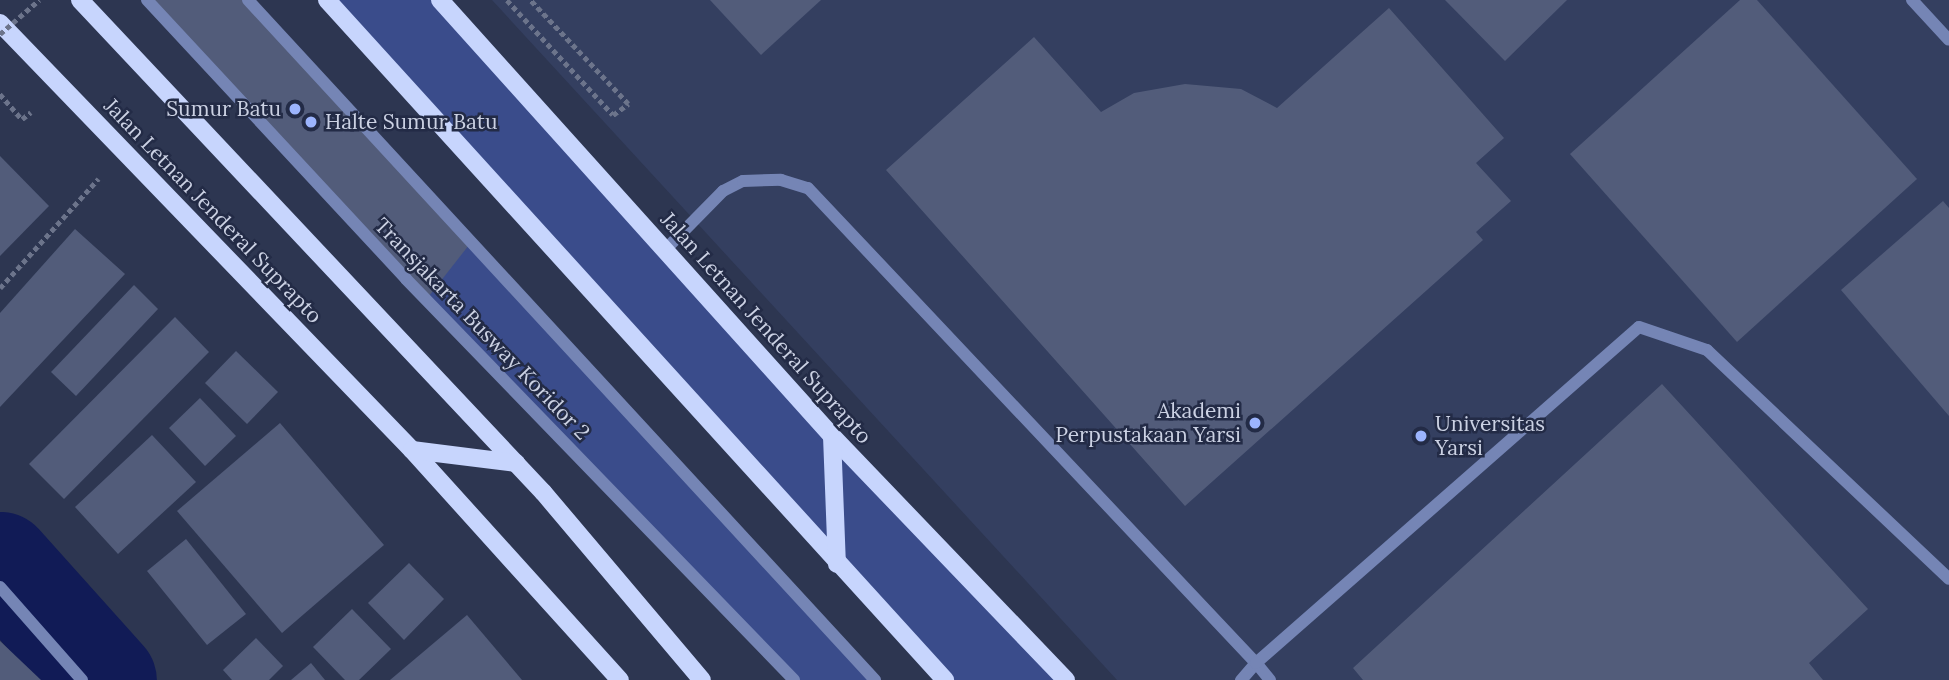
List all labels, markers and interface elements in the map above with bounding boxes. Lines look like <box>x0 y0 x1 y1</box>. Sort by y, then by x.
street label: Jalan Letnan Jenderal Suprapto <box>99 93 327 329</box>
place label: Sumur Batu <box>166 96 281 122</box>
marker: Sumur Batu <box>287 101 303 117</box>
place label: Halte Sumur Batu <box>325 109 497 135</box>
marker: Halte Sumur Batu <box>303 114 319 130</box>
street label: Jalan Letnan Jenderal Suprapto <box>655 207 877 449</box>
street label: Transjakarta Busway Koridor 2 <box>369 213 595 445</box>
place label: Akademi Perpustakaan Yarsi <box>1055 398 1241 448</box>
place label: Universitas Yarsi <box>1435 411 1545 461</box>
marker: Akademi Perpustakaan Yarsi <box>1247 415 1263 431</box>
marker: Universitas Yarsi <box>1413 428 1429 444</box>

